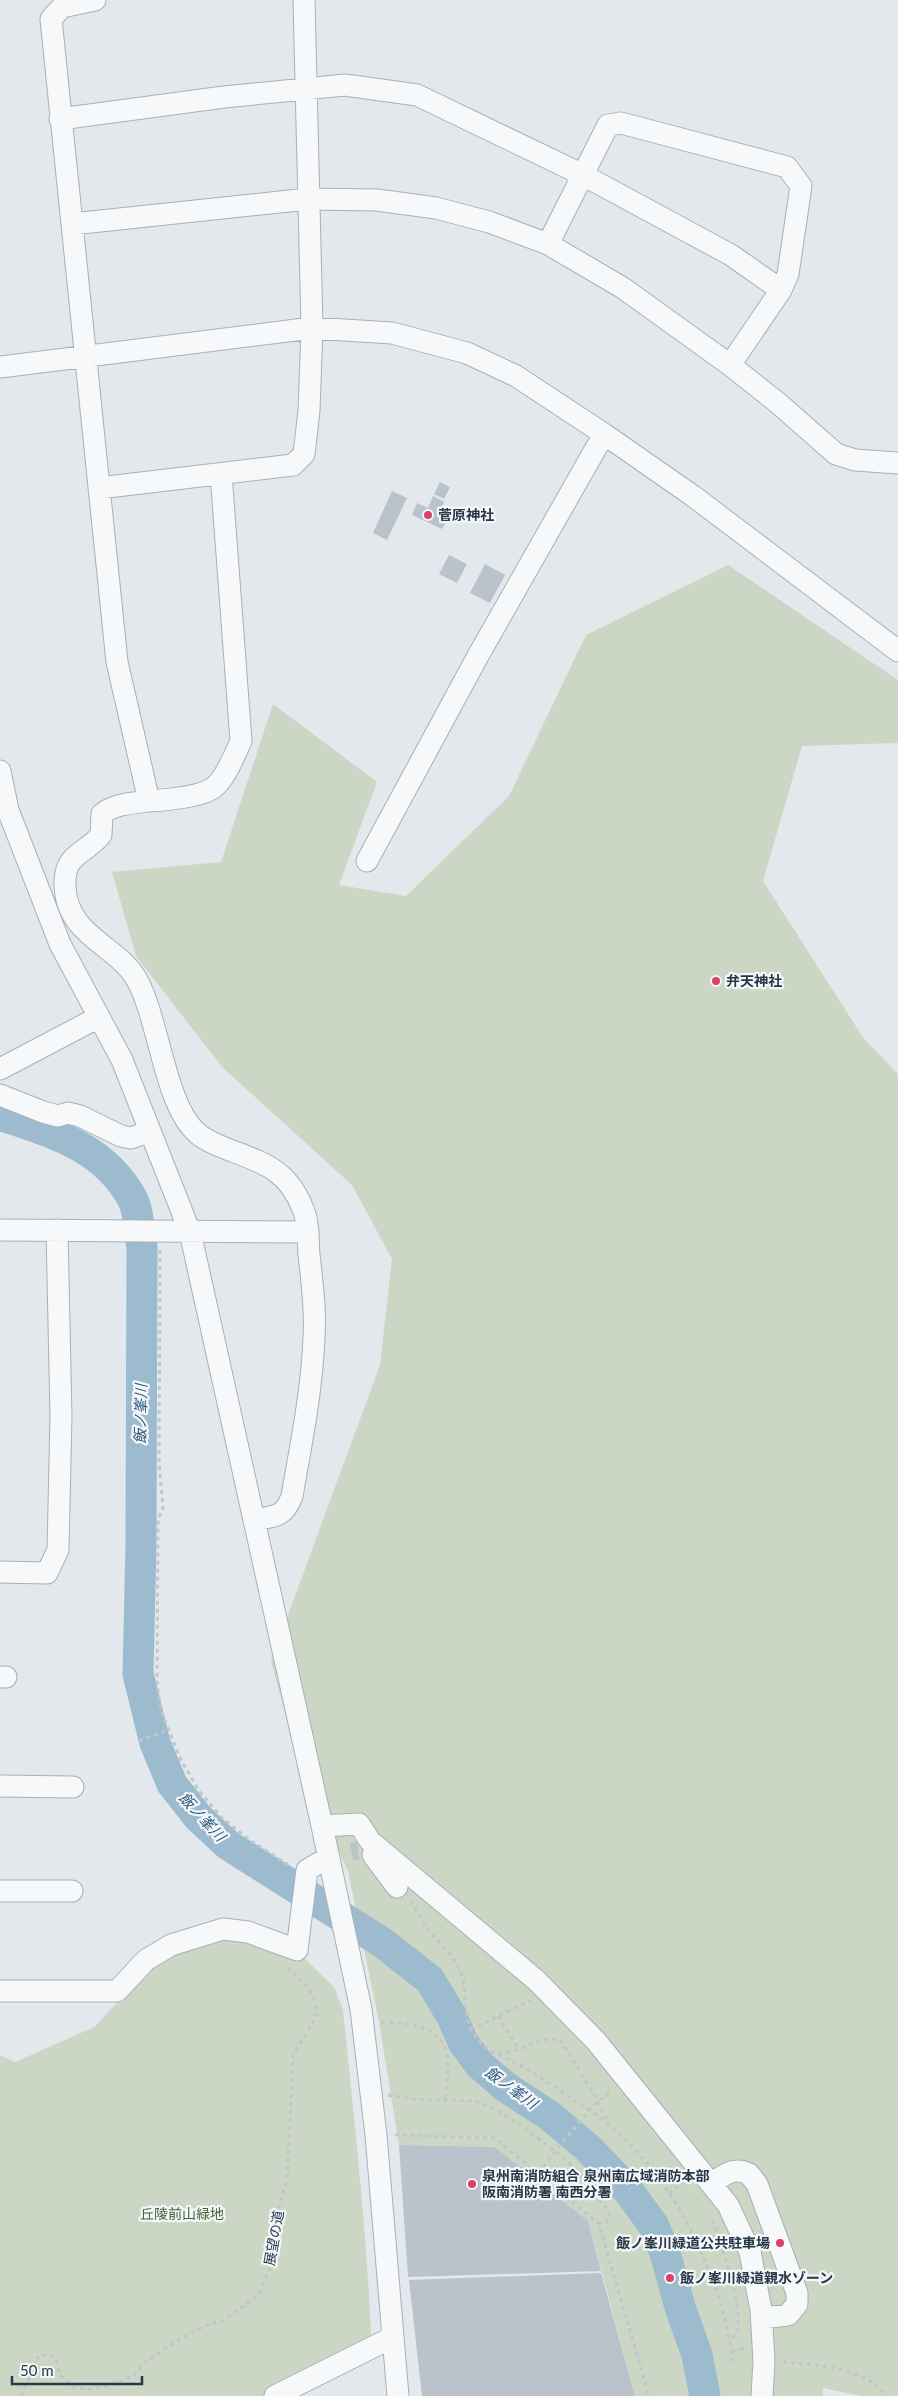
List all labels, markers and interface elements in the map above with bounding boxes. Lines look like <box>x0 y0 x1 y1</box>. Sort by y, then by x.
place label: 菅原神社 <box>438 506 494 523</box>
marker: 菅原神社 <box>422 509 434 521</box>
place label: 弁天神社 <box>726 972 782 989</box>
marker: 弁天神社 <box>710 975 722 987</box>
water label: 飯ノ峯川 <box>130 1382 150 1444</box>
water label: 飯ノ峯川 <box>176 1788 231 1846</box>
water label: 飯ノ峯川 <box>482 2062 543 2113</box>
place label: 泉州南消防組合 泉州南広域消防本部 阪南消防署 南西分署 <box>482 2167 709 2200</box>
marker: 泉州南消防組合 泉州南広域消防本部 阪南消防署 南西分署 <box>466 2178 478 2190</box>
park label: 丘陵前山緑地 <box>140 2205 224 2222</box>
street label: 展望の道 <box>260 2209 287 2267</box>
place label: 飯ノ峯川緑道公共駐車場 <box>616 2234 770 2251</box>
marker: 飯ノ峯川緑道公共駐車場 <box>774 2237 786 2249</box>
place label: 飯ノ峯川緑道親水ゾーン <box>680 2269 833 2286</box>
marker: 飯ノ峯川緑道親水ゾーン <box>664 2272 676 2284</box>
scale bar <box>12 2354 142 2386</box>
text: 50 m <box>20 2361 54 2379</box>

